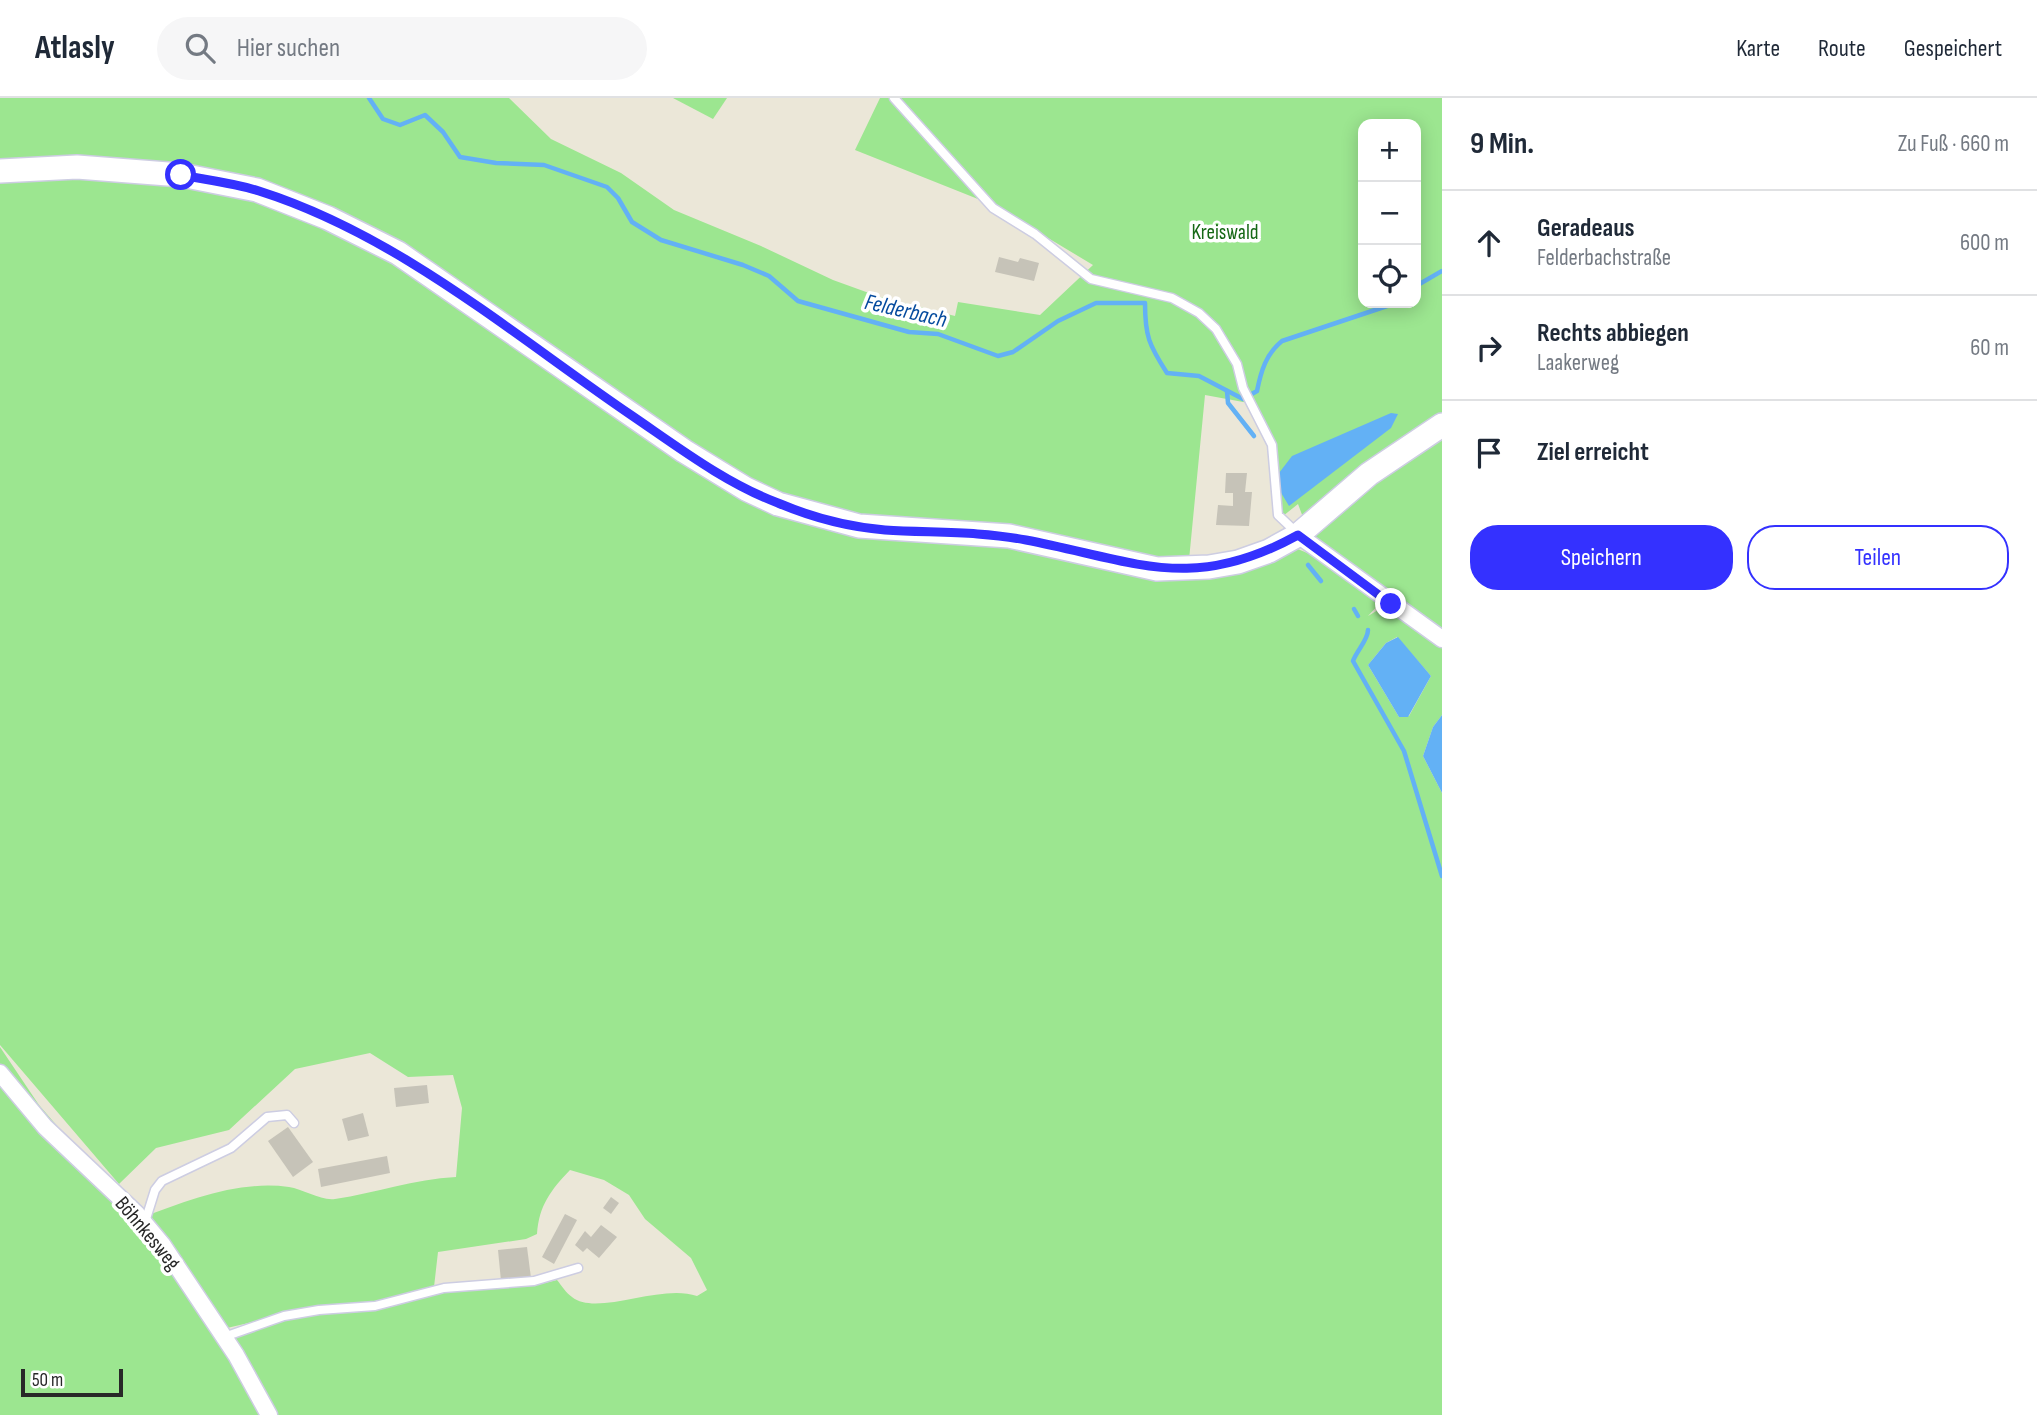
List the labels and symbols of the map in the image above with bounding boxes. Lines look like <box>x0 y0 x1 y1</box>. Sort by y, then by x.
route start <box>165 159 196 190</box>
park label: Kreiswald <box>1191 220 1259 245</box>
water label: Felderbach <box>862 288 950 334</box>
route end <box>1375 588 1406 619</box>
street label: Böhnkesweg <box>110 1191 186 1275</box>
scale bar <box>21 1366 122 1398</box>

